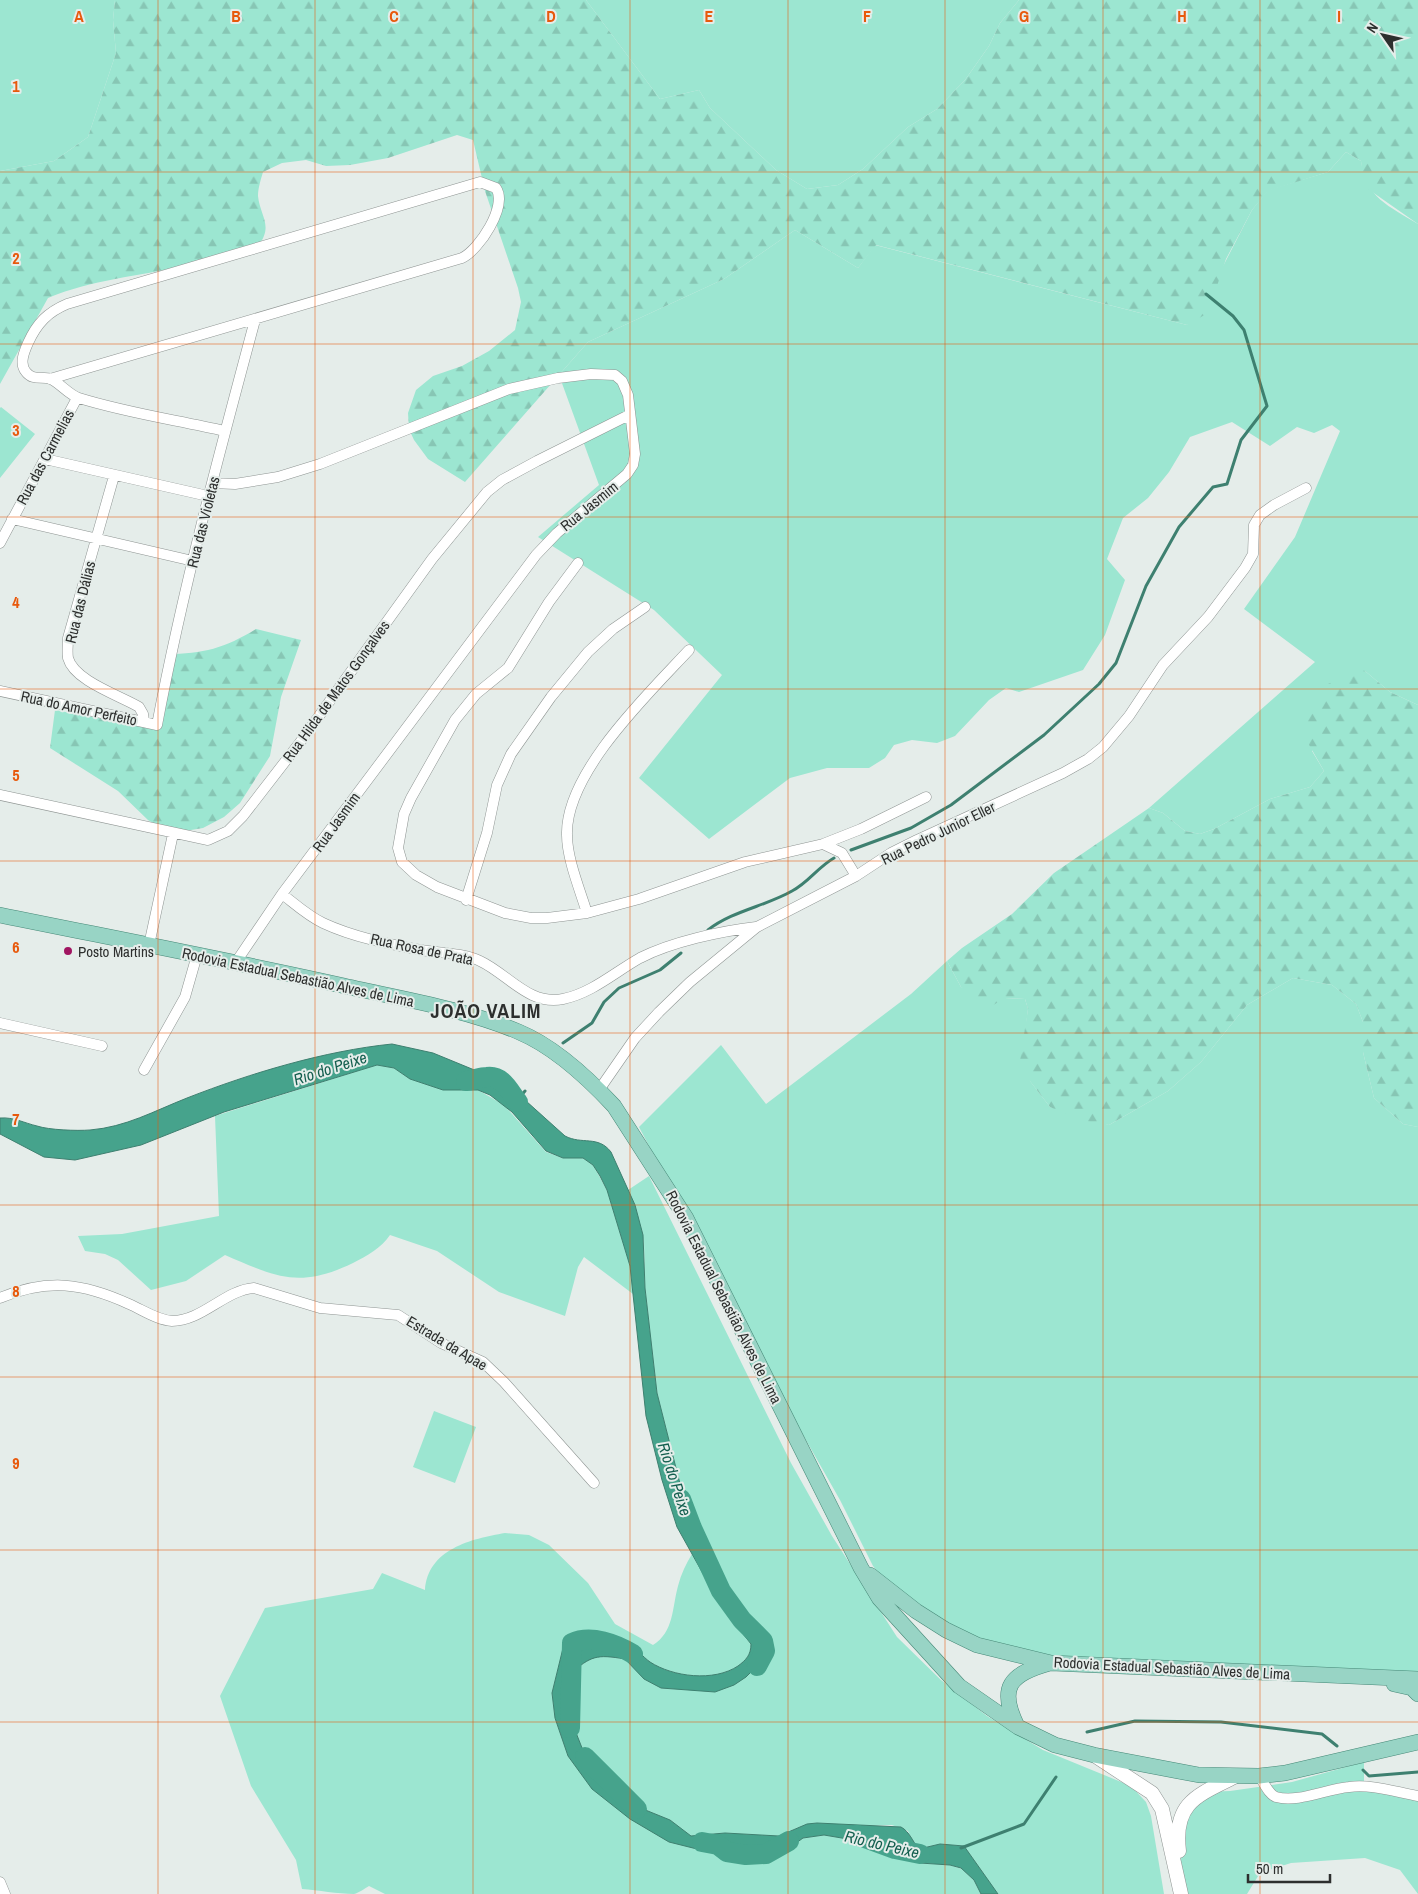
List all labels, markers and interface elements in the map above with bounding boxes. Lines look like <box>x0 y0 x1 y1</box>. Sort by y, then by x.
text: A <box>74 5 84 27</box>
text: B <box>231 5 241 27</box>
text: C <box>389 5 399 27</box>
text: D <box>546 5 556 27</box>
text: E <box>705 5 714 27</box>
text: F <box>863 5 871 27</box>
text: G <box>1019 5 1029 27</box>
text: H <box>1177 5 1187 27</box>
text: I <box>1337 5 1341 27</box>
north arrow <box>1358 10 1408 60</box>
text: N <box>1362 19 1382 36</box>
text: 1 <box>12 75 20 97</box>
text: 2 <box>12 247 20 269</box>
street label: Rua das Carmelias <box>11 406 79 508</box>
text: 3 <box>12 419 20 441</box>
street label: Rua das Violetas <box>182 474 224 570</box>
street label: Rua Jasmim <box>556 476 622 536</box>
street label: Rua das Dálias <box>60 559 100 645</box>
text: 4 <box>12 591 20 613</box>
street label: Rua Hilda de Matos Gonçalves <box>277 616 395 766</box>
street label: Rua do Amor Perfeito <box>19 685 139 731</box>
text: 5 <box>12 764 20 786</box>
street label: Rua Jasmim <box>307 788 365 856</box>
street label: Rua Pedro Junior Eller <box>877 796 999 870</box>
street label: Rua Rosa de Prata <box>369 928 475 970</box>
text: 6 <box>12 936 20 958</box>
place label: Posto Martins <box>78 941 154 962</box>
street label: Rodovia Estadual Sebastião Alves de Lima <box>180 942 416 1012</box>
marker: Posto Martins <box>62 945 74 957</box>
district label: JOÃO VALIM <box>431 997 541 1024</box>
water label: Rio do Peixe <box>291 1046 369 1090</box>
text: 7 <box>12 1108 20 1130</box>
street label: Rodovia Estadual Sebastião Alves de Lima <box>661 1187 787 1407</box>
text: 8 <box>12 1280 20 1302</box>
street label: Estrada da Apae <box>403 1311 492 1376</box>
water label: Rio do Peixe <box>653 1440 697 1518</box>
text: 9 <box>12 1452 20 1474</box>
street label: Rodovia Estadual Sebastião Alves de Lima <box>1053 1651 1291 1685</box>
water label: Rio do Peixe <box>843 1825 921 1863</box>
scale bar <box>1248 1852 1330 1884</box>
text: 50 m <box>1256 1858 1283 1879</box>

